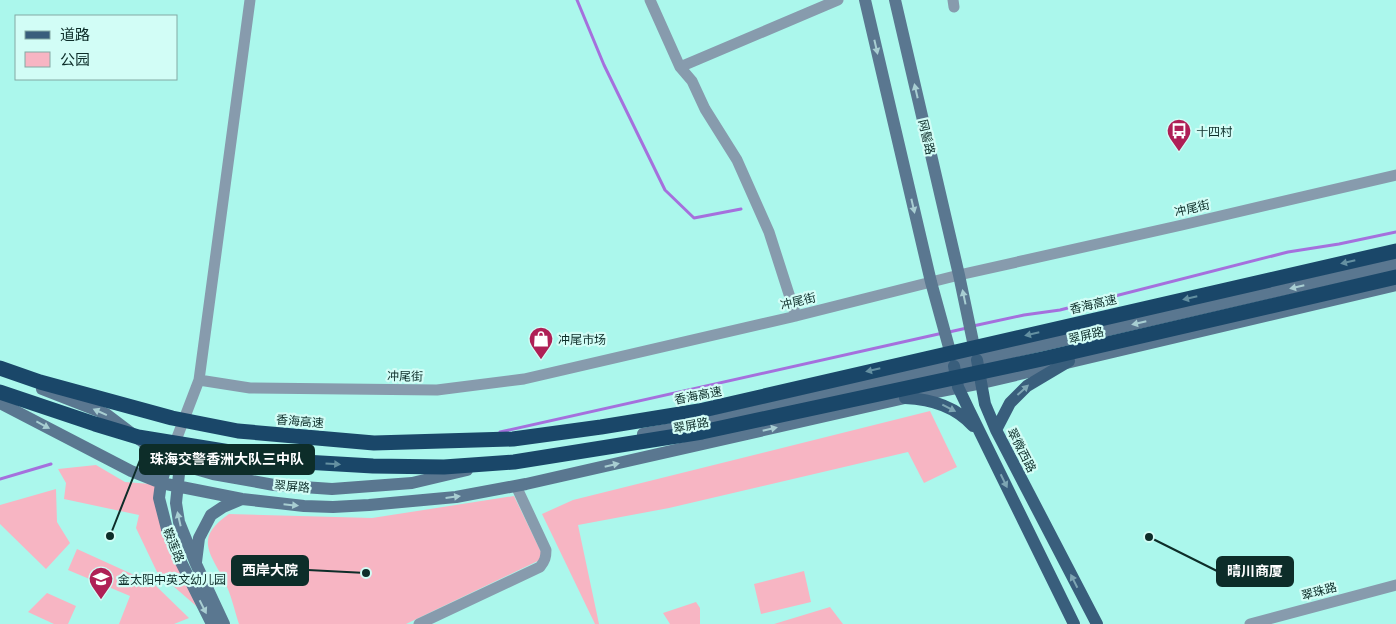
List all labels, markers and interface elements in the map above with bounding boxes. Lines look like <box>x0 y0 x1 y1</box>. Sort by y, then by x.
legend <box>15 15 178 80</box>
text: 道路 <box>60 25 90 44</box>
one-way arrow <box>872 40 880 55</box>
text: 公园 <box>60 50 90 69</box>
one-way arrow <box>912 83 920 98</box>
street label: 网髻路 <box>916 118 938 156</box>
bus stop icon: 十四村 <box>1166 118 1192 152</box>
place label: 十四村 <box>1196 124 1233 139</box>
street label: 冲尾街 <box>1173 197 1211 219</box>
one-way arrow <box>909 198 917 213</box>
one-way arrow <box>1341 258 1356 266</box>
one-way arrow <box>1290 283 1305 291</box>
street label: 冲尾街 <box>779 289 817 313</box>
one-way arrow <box>960 290 968 305</box>
street label: 香海高速 <box>1068 291 1118 317</box>
one-way arrow <box>1182 294 1198 302</box>
one-way arrow <box>1131 319 1146 327</box>
street label: 翠屏路 <box>1067 324 1105 346</box>
shop icon: 冲尾市场 <box>528 326 554 360</box>
one-way arrow <box>1024 330 1039 338</box>
place label: 冲尾市场 <box>558 332 606 347</box>
one-way arrow <box>866 366 881 374</box>
street label: 冲尾街 <box>387 368 423 384</box>
street label: 香海高速 <box>673 383 723 407</box>
one-way arrow <box>1017 385 1029 396</box>
one-way arrow <box>942 404 956 412</box>
one-way arrow <box>93 407 107 415</box>
street label: 香海高速 <box>275 411 325 431</box>
street label: 翠屏路 <box>672 414 710 436</box>
one-way arrow <box>36 421 50 429</box>
one-way arrow <box>763 425 778 433</box>
street label: 翠微西路 <box>1004 425 1040 475</box>
callout: 珠海交警香洲大队三中队 <box>140 445 314 474</box>
text: 珠海交警香洲大队三中队 <box>150 450 304 468</box>
one-way arrow <box>325 460 341 468</box>
one-way arrow <box>604 460 620 468</box>
one-way arrow <box>1000 474 1008 489</box>
street label: 翠屏路 <box>273 477 311 495</box>
one-way arrow <box>445 493 461 501</box>
one-way arrow <box>283 501 299 509</box>
one-way arrow <box>175 511 183 526</box>
street label: 鞍莲路 <box>160 525 188 565</box>
callout: 西岸大院 <box>232 556 308 585</box>
callout: 晴川商厦 <box>1217 557 1293 586</box>
text: 西岸大院 <box>242 561 298 579</box>
text: 晴川商厦 <box>1227 562 1283 580</box>
school or university icon: 金太阳中英文幼儿园 <box>88 566 114 600</box>
place label: 金太阳中英文幼儿园 <box>118 572 226 587</box>
one-way arrow <box>1070 573 1078 588</box>
street label: 翠珠路 <box>1300 579 1338 603</box>
one-way arrow <box>199 600 207 614</box>

